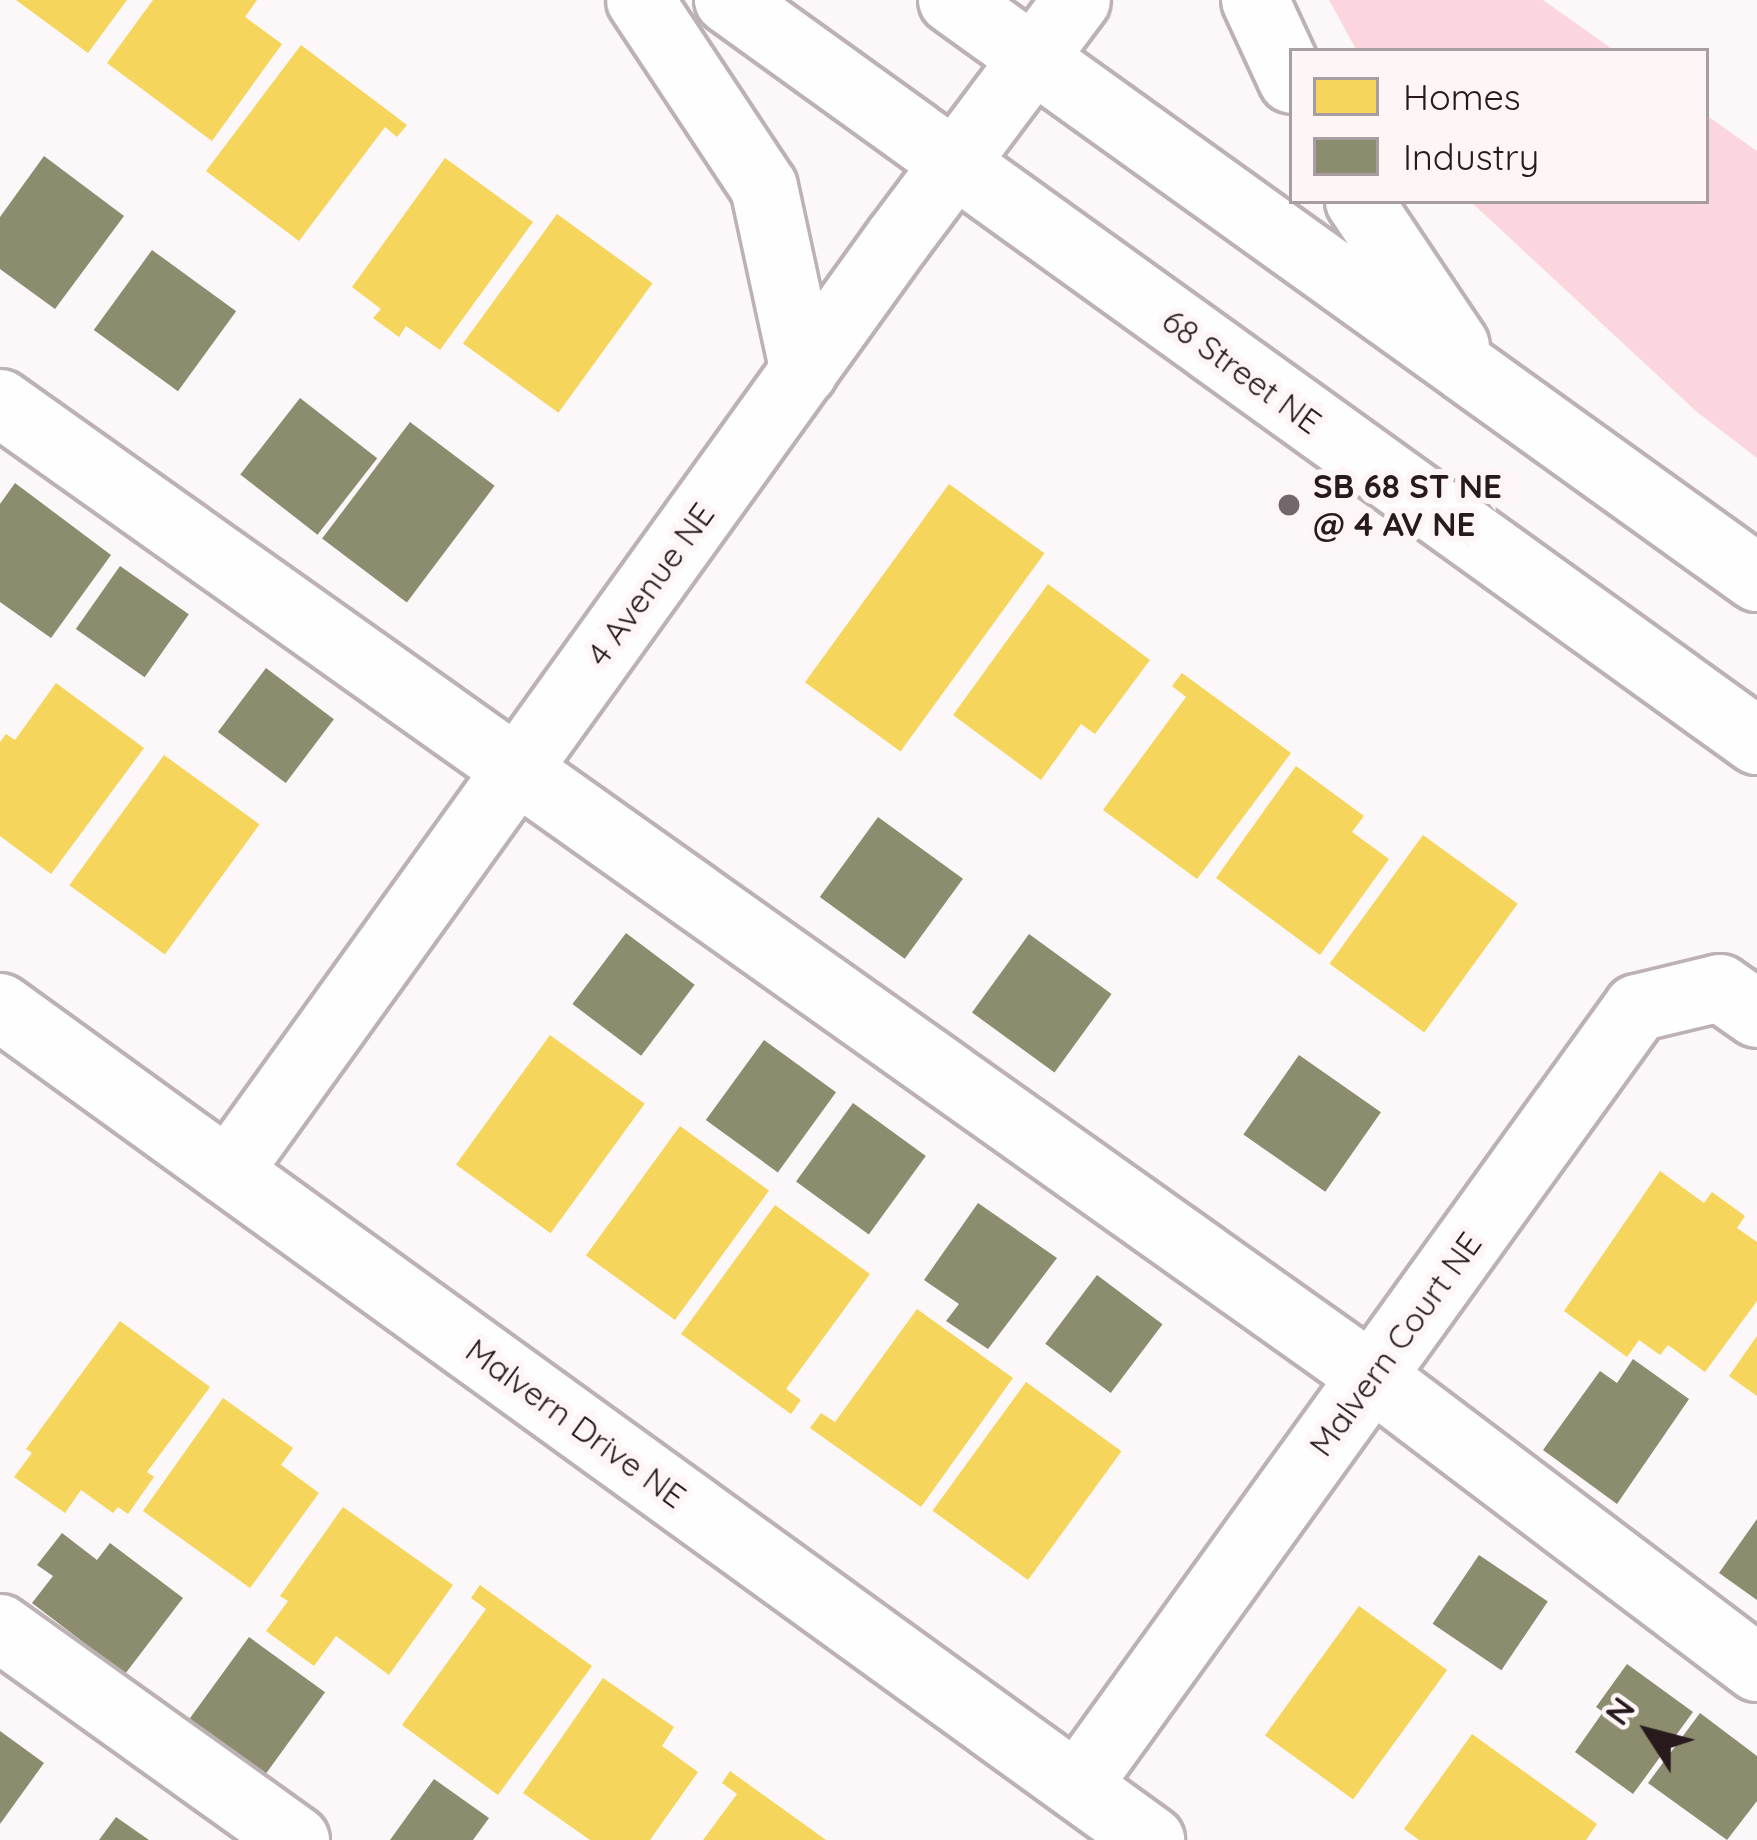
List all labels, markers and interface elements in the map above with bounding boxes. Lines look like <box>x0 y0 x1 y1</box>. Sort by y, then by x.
legend <box>1289 48 1709 204</box>
text: Homes <box>1403 74 1521 119</box>
text: Industry <box>1403 134 1539 179</box>
street label: 68 Street NE <box>1155 300 1329 442</box>
place label: SB 68 ST NE @ 4 AV NE <box>1313 466 1502 544</box>
marker: SB 68 ST NE @ 4 AV NE <box>1276 492 1302 518</box>
street label: 4 Avenue NE <box>578 495 722 673</box>
street label: Malvern Court NE <box>1301 1224 1489 1464</box>
street label: Malvern Drive NE <box>458 1330 694 1516</box>
north arrow <box>1589 1672 1709 1792</box>
text: N <box>1596 1689 1643 1732</box>

